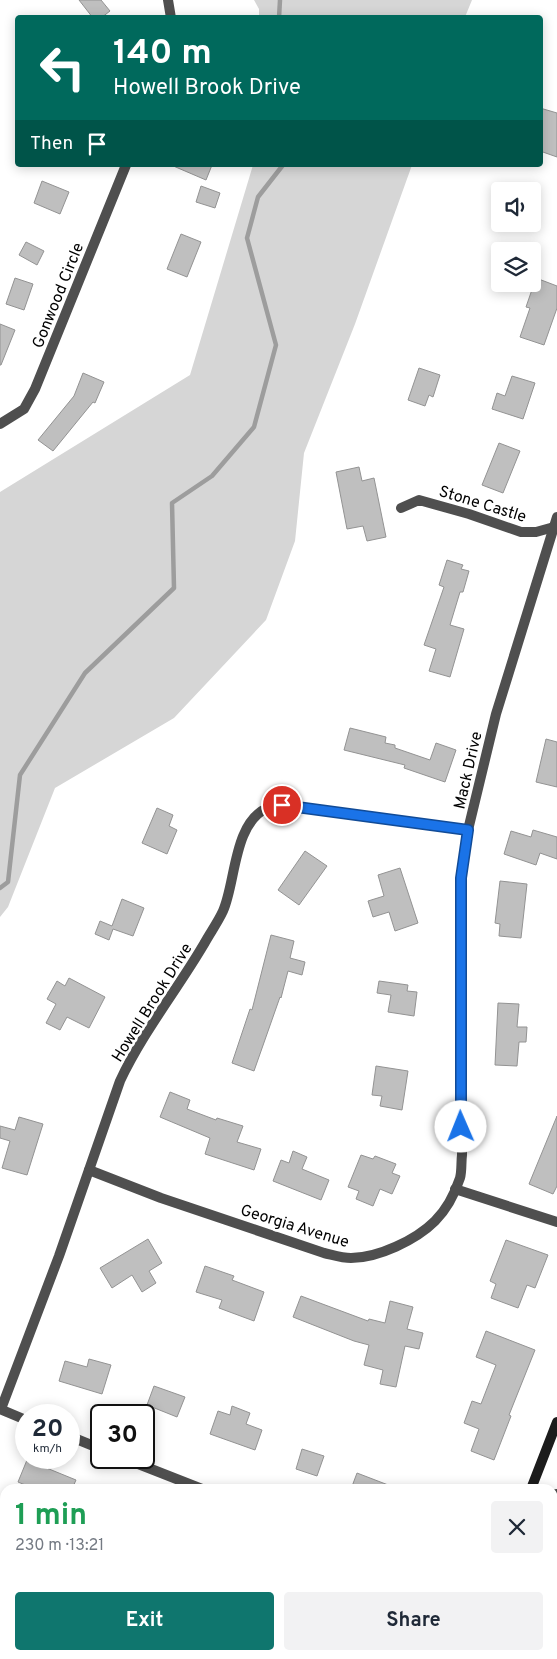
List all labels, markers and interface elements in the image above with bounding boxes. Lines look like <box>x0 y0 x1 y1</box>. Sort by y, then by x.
text: 140 m <box>113 32 212 76</box>
icon: left <box>30 35 95 100</box>
text: Howell Brook Drive <box>113 75 301 102</box>
icon: arrive <box>83 130 111 158</box>
text: Then <box>30 132 73 156</box>
map controls <box>491 182 541 292</box>
button: sound <box>491 182 541 232</box>
street label: Gonwood Circle <box>29 240 89 351</box>
button: layers <box>491 242 541 292</box>
street label: Stone Castle <box>436 482 529 528</box>
street label: Mack Drive <box>450 730 488 811</box>
pin <box>261 784 303 826</box>
icon: arrive <box>268 791 296 819</box>
street label: Howell Brook Drive <box>108 940 197 1066</box>
position arrow <box>434 1100 486 1152</box>
street label: Georgia Avenue <box>238 1201 351 1253</box>
speed limit sign: 30 <box>90 1404 155 1469</box>
text: 20 <box>32 1414 63 1446</box>
text: km/h <box>33 1441 62 1457</box>
text: 1 min <box>15 1498 87 1535</box>
button: close <box>491 1501 543 1553</box>
text: 230 m · 13:21 <box>15 1536 104 1556</box>
button: Exit <box>15 1592 274 1650</box>
button: Share <box>284 1592 543 1650</box>

